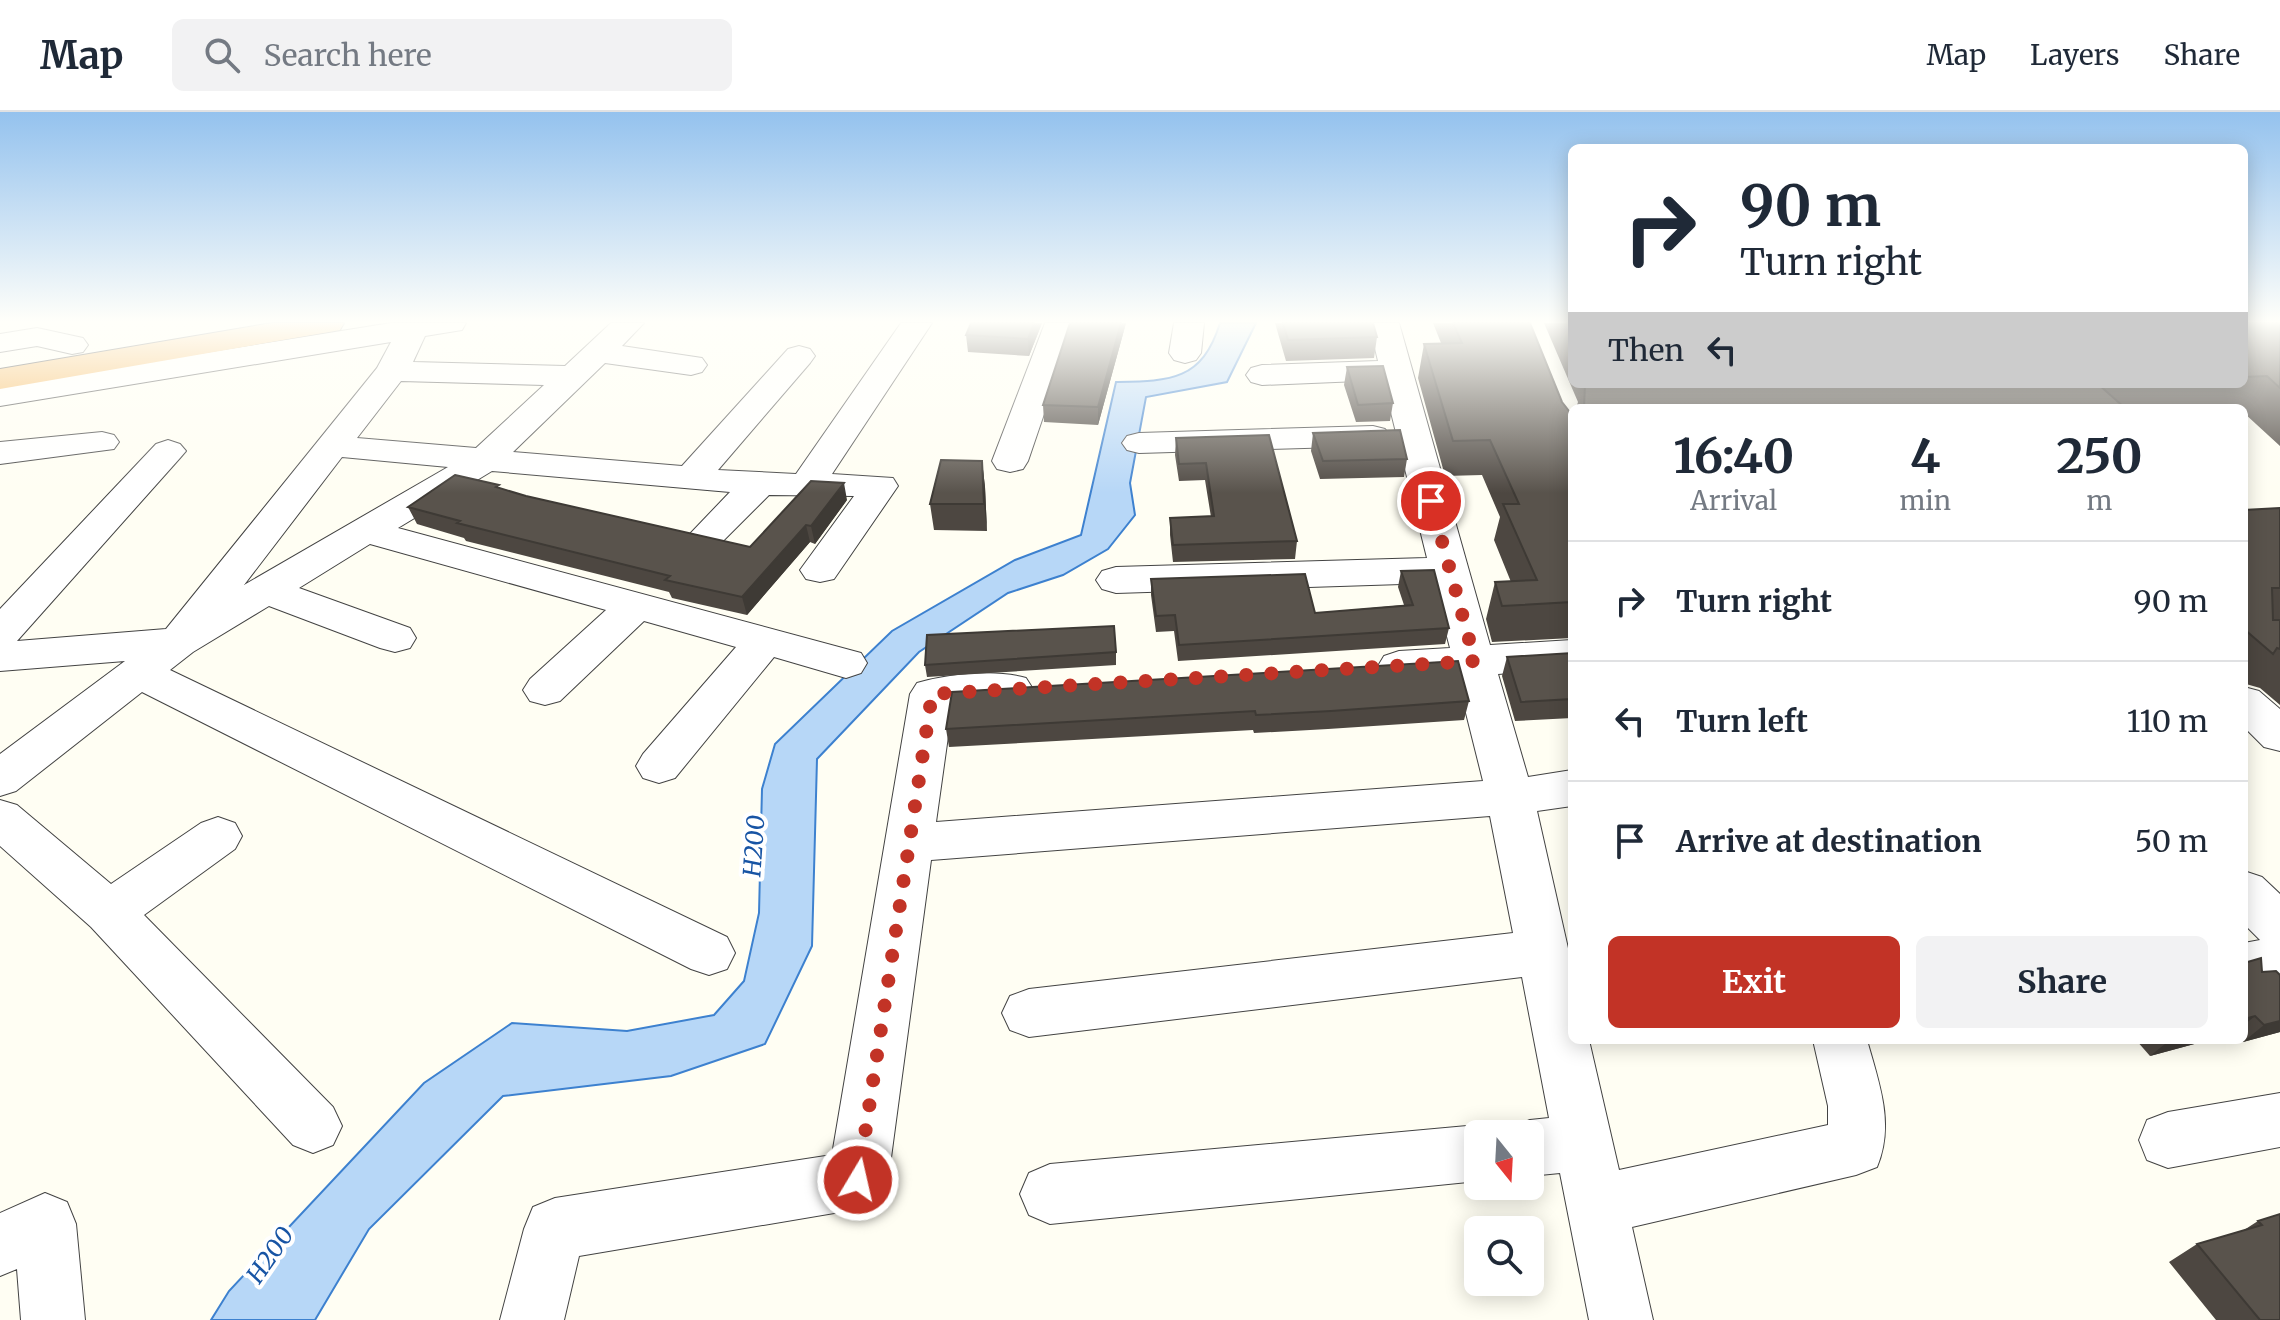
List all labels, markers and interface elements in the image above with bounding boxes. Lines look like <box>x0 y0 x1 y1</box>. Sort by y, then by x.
search box <box>172 19 732 91</box>
text: Map <box>40 32 124 79</box>
icon: search <box>200 33 244 77</box>
text: Search here <box>264 36 432 74</box>
text: Map <box>1926 37 1986 73</box>
text: Layers <box>2030 37 2119 73</box>
text: Share <box>2163 37 2240 73</box>
text: 90 m <box>1740 171 1881 241</box>
icon: right <box>1608 176 1712 280</box>
text: Turn right <box>1740 240 1922 285</box>
icon: left <box>1700 328 1744 372</box>
text: Then <box>1608 331 1684 369</box>
text: 16:40 <box>1673 426 1794 486</box>
text: 4 <box>1910 426 1941 486</box>
text: 250 <box>2056 426 2143 486</box>
pin <box>1397 467 1465 535</box>
icon: arrive <box>1409 479 1453 523</box>
text: Arrival <box>1690 484 1777 517</box>
text: min <box>1900 484 1951 517</box>
text: m <box>2087 484 2112 517</box>
icon: right <box>1608 579 1652 623</box>
text: Turn right <box>1676 582 1832 620</box>
text: 90 m <box>2134 582 2208 620</box>
icon: left <box>1608 699 1652 743</box>
text: Turn left <box>1676 702 1808 740</box>
text: 110 m <box>2127 702 2208 740</box>
water label: H200 <box>736 814 772 879</box>
icon: arrive <box>1608 819 1652 863</box>
text: Arrive at destination <box>1676 822 1982 860</box>
text: 50 m <box>2135 822 2208 860</box>
button: Exit <box>1608 936 1900 1028</box>
button: Share <box>1916 936 2208 1028</box>
north arrow <box>1464 1120 1544 1200</box>
map controls <box>1464 1120 1544 1296</box>
position arrow <box>816 1138 900 1222</box>
button: search <box>1464 1216 1544 1296</box>
water label: H200 <box>239 1221 300 1290</box>

